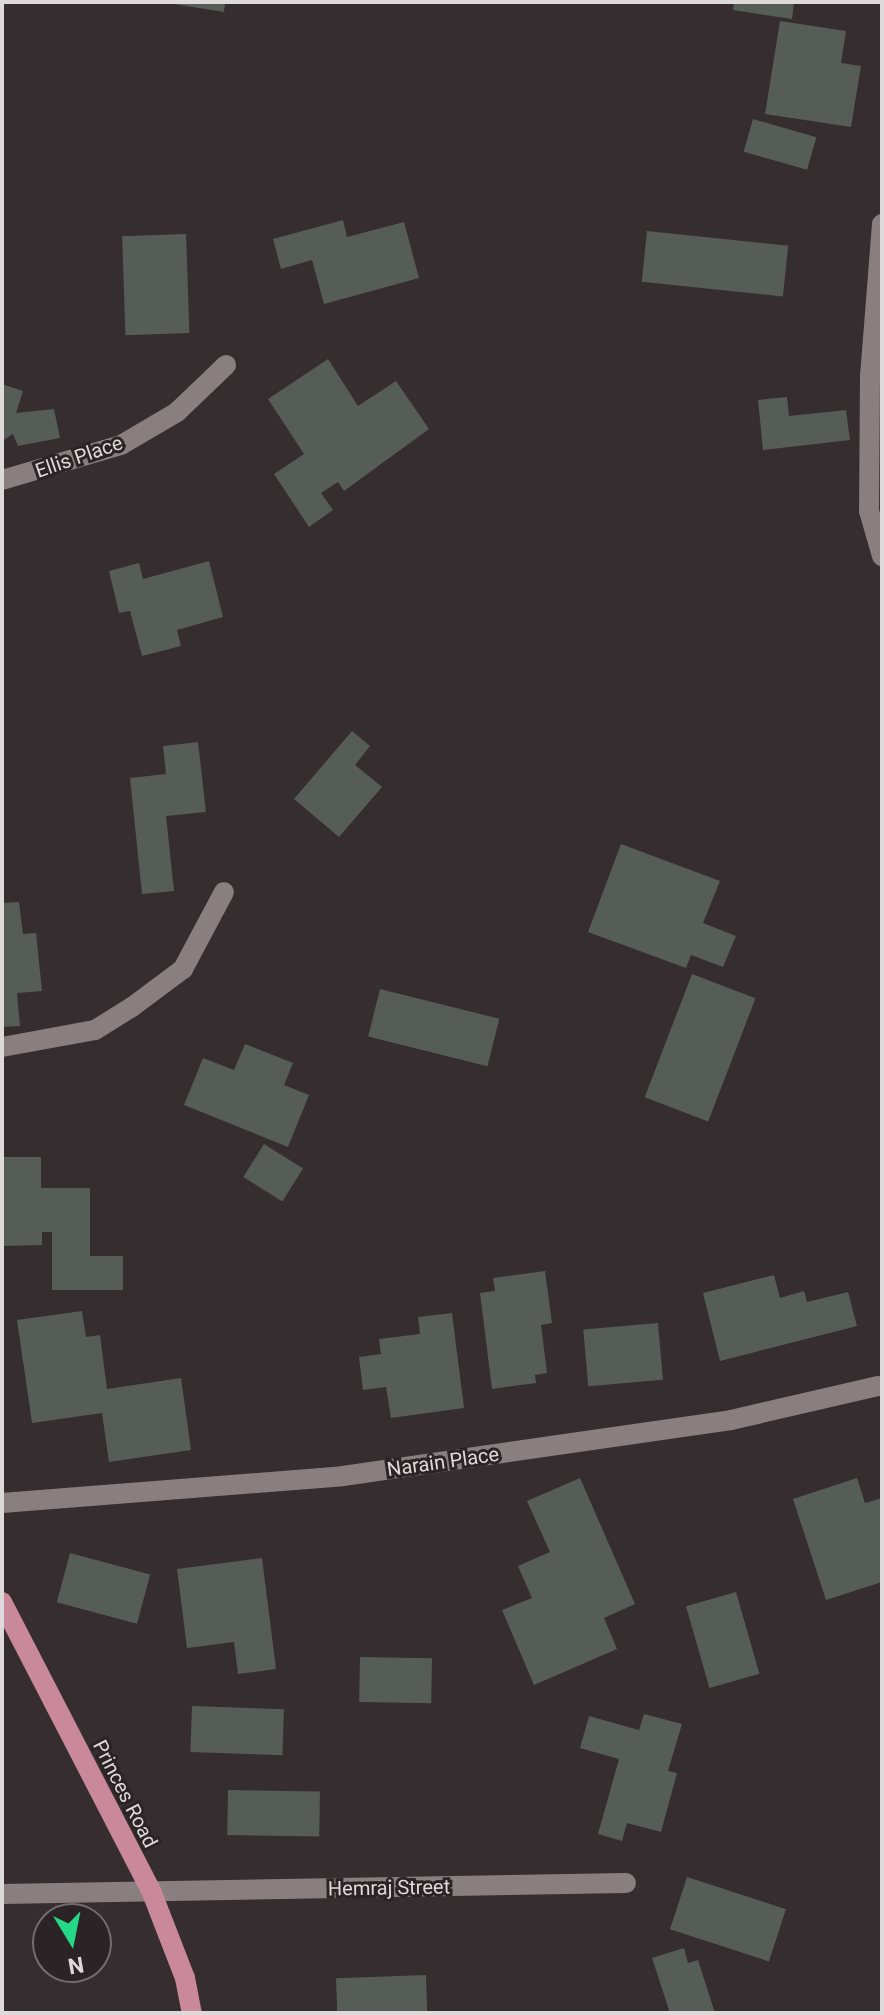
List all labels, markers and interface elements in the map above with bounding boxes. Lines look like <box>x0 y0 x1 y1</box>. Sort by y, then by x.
street label: Ellis Place <box>32 431 126 483</box>
street label: Narain Place <box>386 1442 500 1482</box>
street label: Princes Road <box>88 1736 162 1852</box>
street label: Hemraj Street <box>328 1875 450 1901</box>
north arrow <box>32 1903 112 1983</box>
text: N <box>66 1951 86 1979</box>

